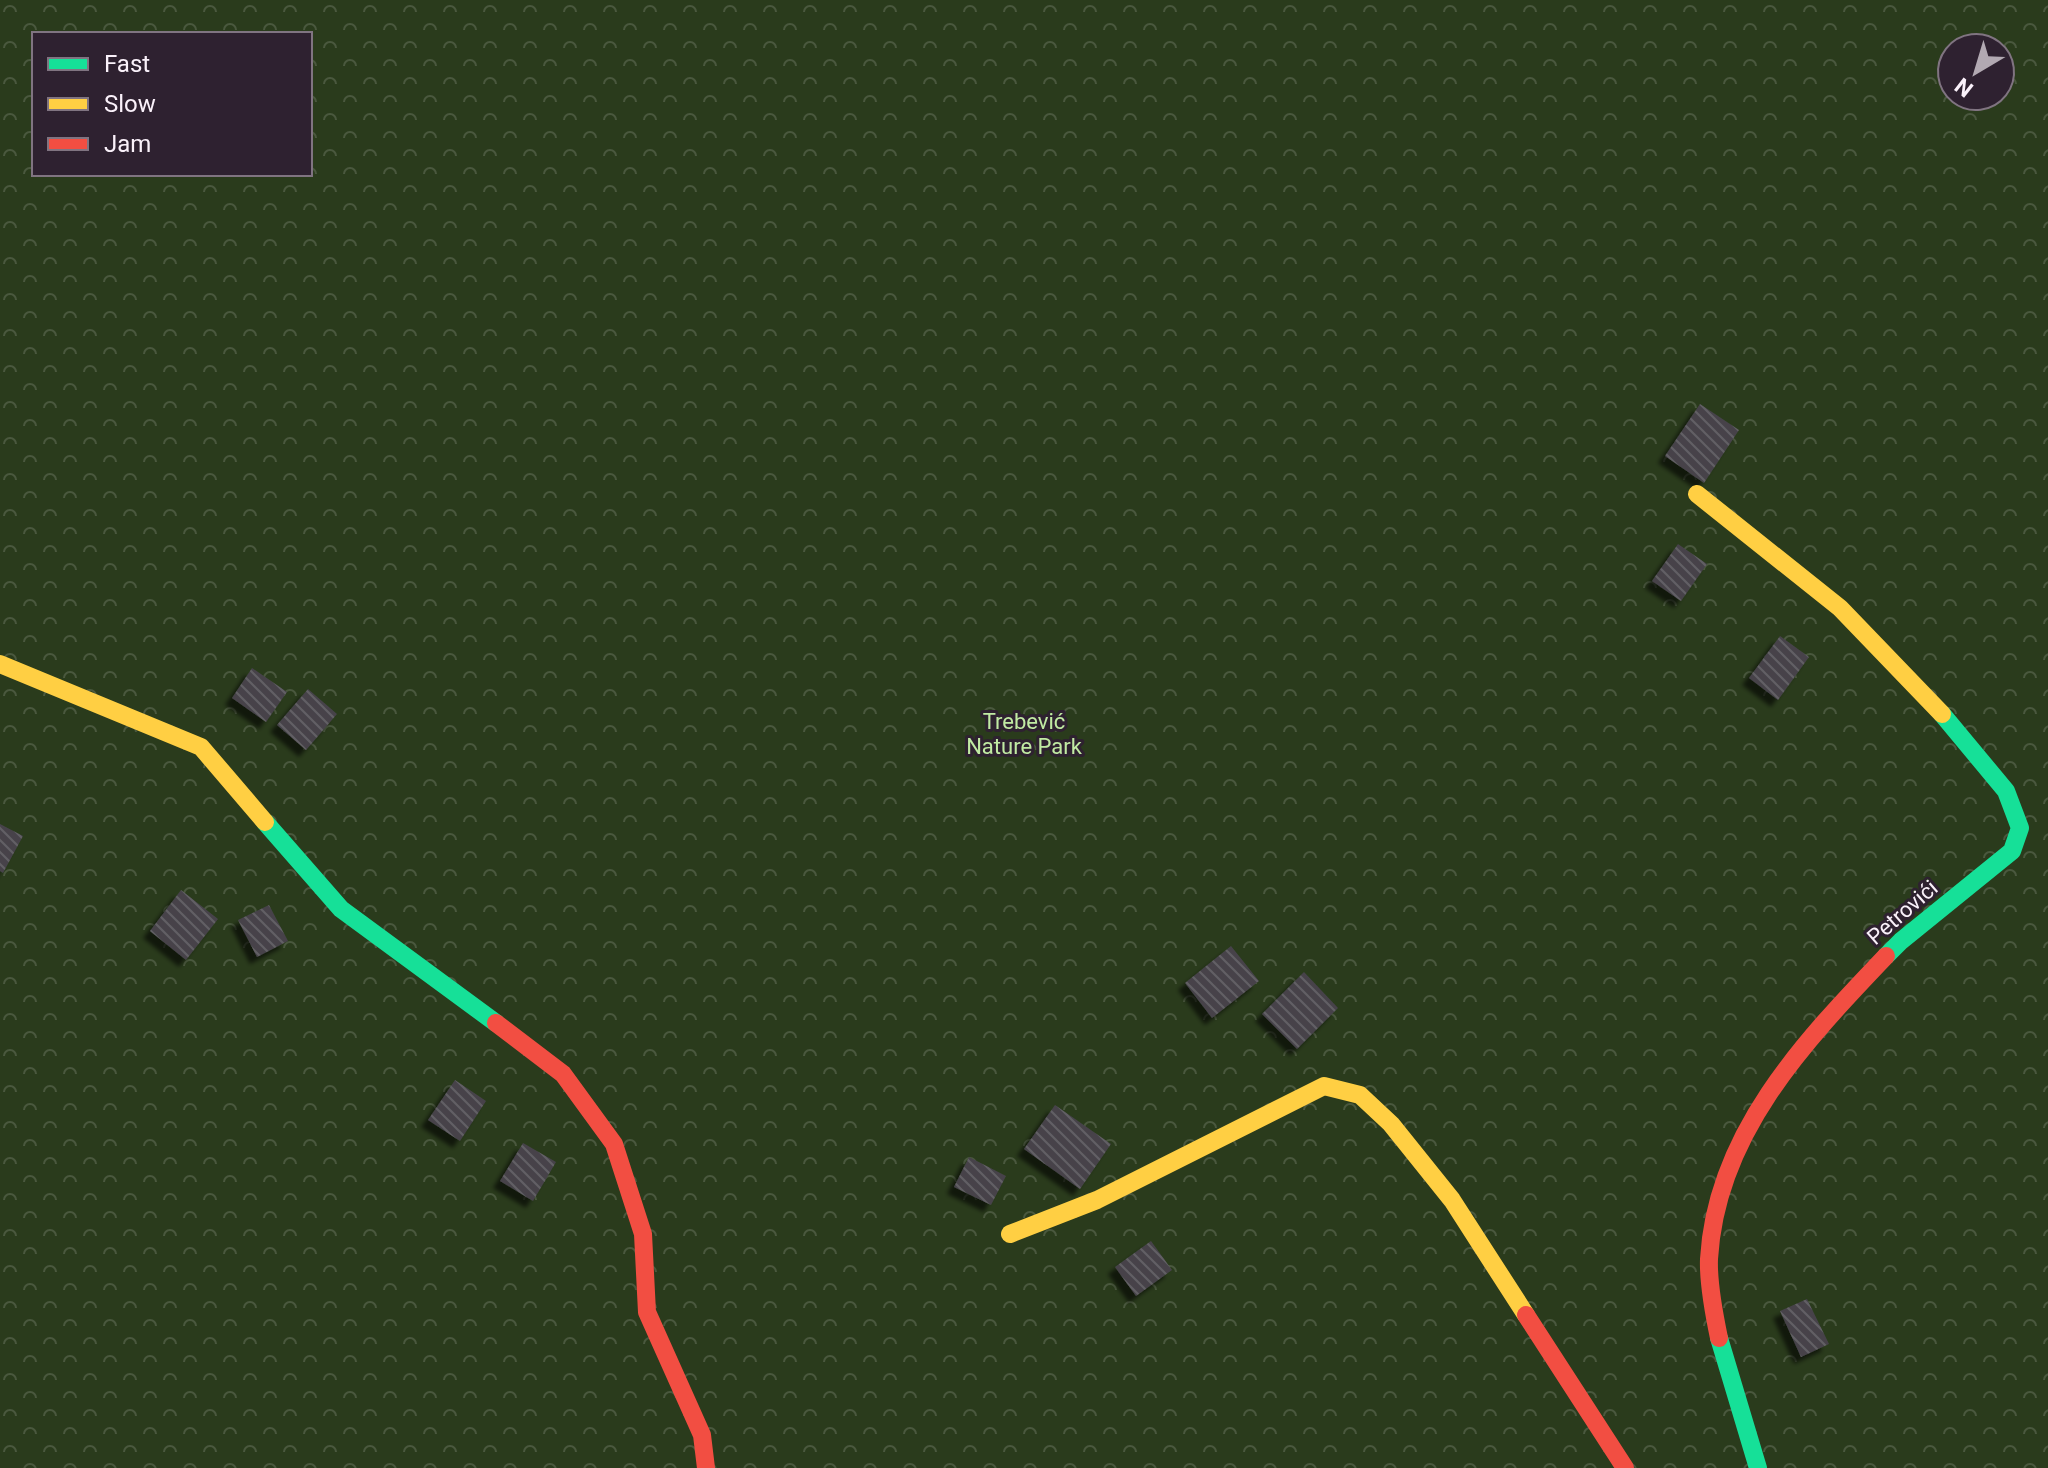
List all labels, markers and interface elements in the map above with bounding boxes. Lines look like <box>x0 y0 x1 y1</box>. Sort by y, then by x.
legend <box>32 32 312 176</box>
north arrow <box>1936 32 2016 112</box>
text: Fast <box>104 50 150 78</box>
text: N <box>1950 73 1978 102</box>
text: Slow <box>104 90 156 118</box>
text: Jam <box>104 130 151 158</box>
park label: Trebević Nature Park <box>966 709 1083 759</box>
street label: Petrovići <box>1862 875 1943 950</box>

